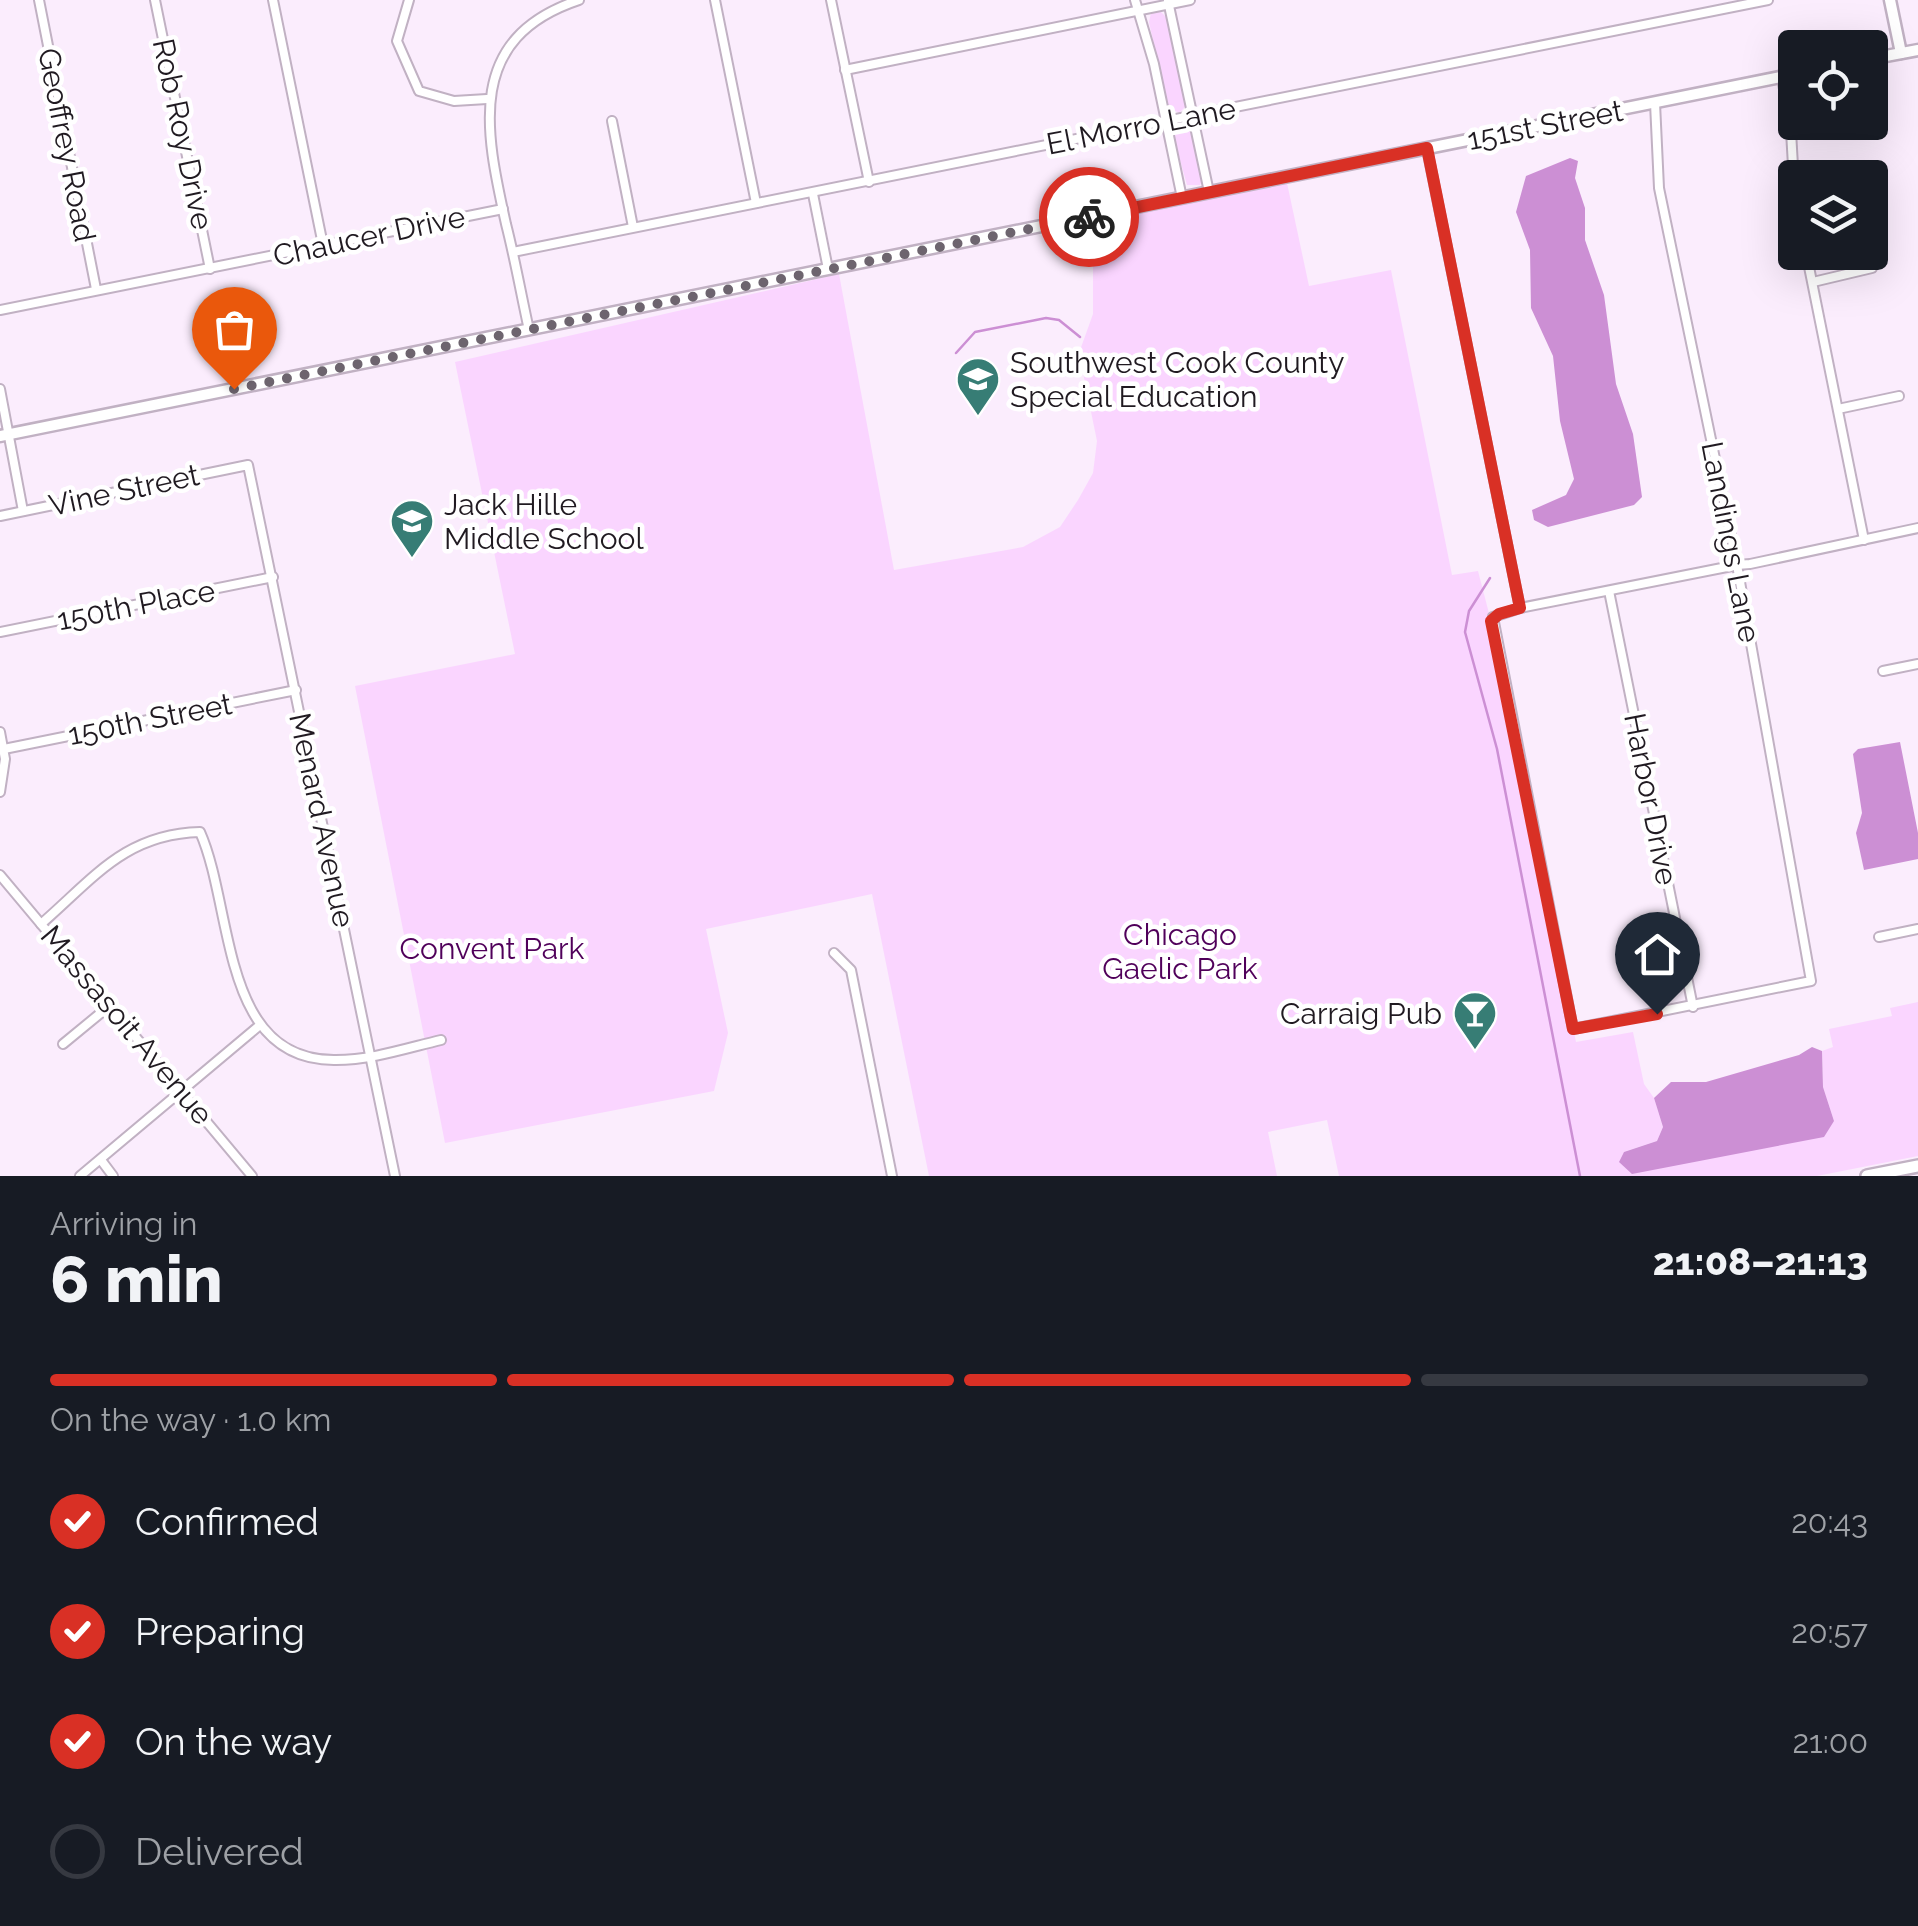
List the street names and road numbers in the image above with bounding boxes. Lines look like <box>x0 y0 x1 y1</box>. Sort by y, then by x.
street label: Rob Roy Drive <box>146 35 220 233</box>
street label: Geoffrey Road <box>31 45 103 245</box>
street label: El Morro Lane <box>1043 90 1239 162</box>
street label: 151st Street <box>1464 93 1626 157</box>
street label: Chaucer Drive <box>270 199 468 273</box>
street label: Landings Lane <box>1694 439 1768 645</box>
street label: Vine Street <box>46 457 202 523</box>
street label: 150th Place <box>54 573 218 637</box>
street label: 150th Street <box>65 686 235 752</box>
street label: Menard Avenue <box>282 710 362 930</box>
street label: Harbor Drive <box>1617 710 1685 888</box>
street label: Massasoit Avenue <box>34 918 220 1132</box>

